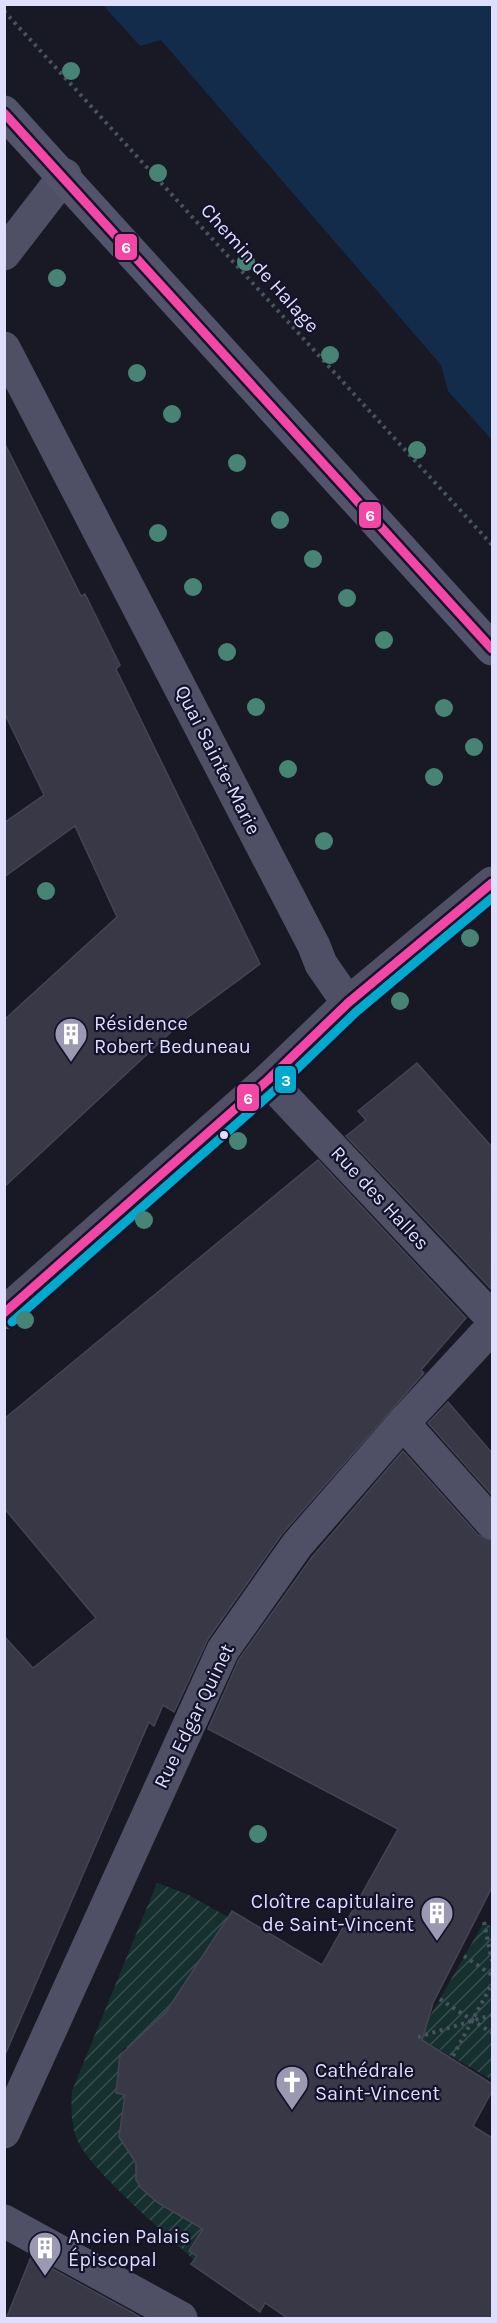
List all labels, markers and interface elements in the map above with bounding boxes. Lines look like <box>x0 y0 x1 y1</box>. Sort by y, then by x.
street label: Chemin de Halage <box>196 199 324 337</box>
line badge: 6 <box>114 233 138 261</box>
text: 6 <box>121 238 131 257</box>
line badge: 6 <box>358 501 382 529</box>
text: 6 <box>365 506 375 525</box>
street label: Quai Sainte-Marie <box>170 682 266 838</box>
place label: Résidence Robert Beduneau <box>94 1012 251 1058</box>
building icon: Résidence Robert Beduneau <box>53 1016 89 1063</box>
line badge: 3 <box>274 1065 297 1094</box>
text: 3 <box>281 1071 291 1090</box>
line badge: 6 <box>236 1083 260 1112</box>
text: 6 <box>243 1089 253 1108</box>
unlabelled marker <box>218 1129 230 1141</box>
street label: Rue des Halles <box>326 1141 434 1255</box>
street label: Rue Edgar Quinet <box>149 1640 239 1792</box>
place label: Cloître capitulaire de Saint-Vincent <box>251 1890 414 1936</box>
building icon: Cloître capitulaire de Saint-Vincent <box>419 1895 455 1942</box>
place label: Cathédrale Saint-Vincent <box>315 2059 441 2105</box>
church icon: Cathédrale Saint-Vincent <box>274 2064 310 2111</box>
place label: Ancien Palais Épiscopal <box>68 2225 190 2271</box>
building icon: Ancien Palais Épiscopal <box>27 2230 63 2277</box>

